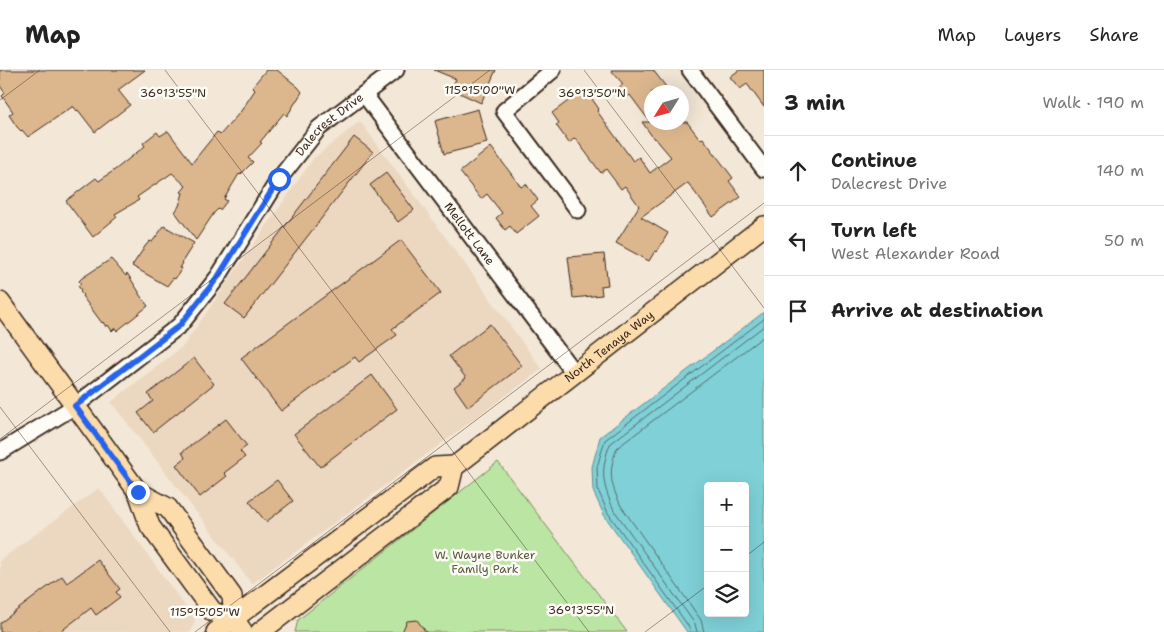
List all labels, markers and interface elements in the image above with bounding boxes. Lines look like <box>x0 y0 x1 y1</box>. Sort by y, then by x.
text: Map <box>25 19 81 51</box>
text: Map <box>938 23 976 47</box>
text: Layers <box>1004 23 1061 47</box>
text: Share <box>1089 23 1139 47</box>
text: 115°15'00"W <box>444 82 516 98</box>
text: 36°13'55"N <box>140 85 206 101</box>
text: 36°13'50"N <box>558 85 626 101</box>
north arrow <box>644 85 689 130</box>
street label: Dalecrest Drive <box>292 89 367 159</box>
text: 3 min <box>784 89 845 117</box>
text: Walk · 190 m <box>1042 92 1144 113</box>
text: Continue <box>831 148 917 173</box>
icon: ahead <box>784 157 812 185</box>
text: 140 m <box>1097 160 1144 181</box>
route start <box>268 168 291 191</box>
text: Dalecrest Drive <box>831 173 947 194</box>
street label: Mellott Lane <box>440 199 498 269</box>
text: Turn left <box>831 218 917 243</box>
icon: left <box>784 227 812 255</box>
text: 50 m <box>1104 230 1144 251</box>
text: West Alexander Road <box>831 243 1000 264</box>
icon: arrive <box>784 297 812 325</box>
text: Arrive at destination <box>831 298 1043 323</box>
street label: North Tenaya Way <box>561 307 657 386</box>
route end <box>127 481 150 504</box>
map controls <box>704 482 749 617</box>
button: + <box>704 482 749 527</box>
button: − <box>704 527 749 572</box>
park label: W. Wayne Bunker Family Park <box>435 547 536 577</box>
button: layers <box>704 572 749 617</box>
text: 36°13'55"N <box>548 602 614 618</box>
text: 115°15'05"W <box>170 604 240 620</box>

